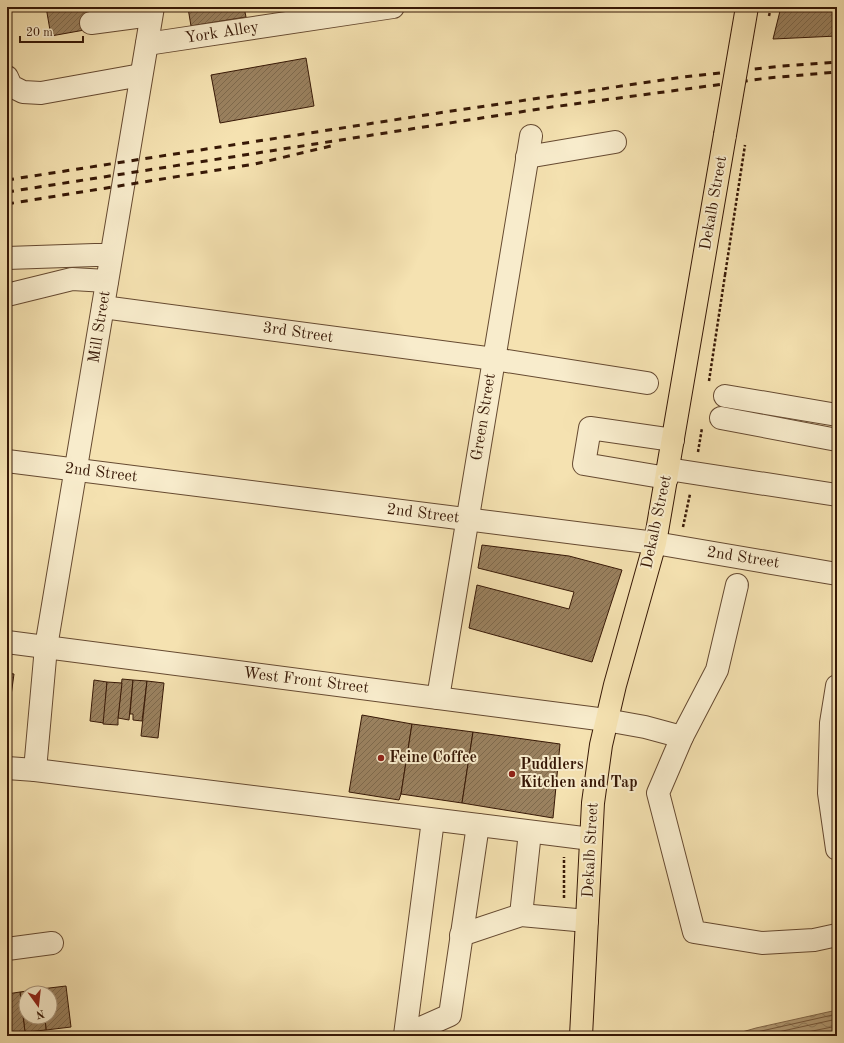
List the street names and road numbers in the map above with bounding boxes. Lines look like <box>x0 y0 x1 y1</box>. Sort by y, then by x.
street label: York Alley <box>184 19 261 47</box>
street label: Dekalb Street <box>698 154 730 251</box>
street label: Mill Street <box>86 289 114 364</box>
street label: 3rd Street <box>262 320 335 346</box>
street label: Green Street <box>469 372 499 462</box>
street label: 2nd Street <box>64 461 139 485</box>
street label: Dekalb Street <box>639 473 675 570</box>
street label: 2nd Street <box>386 502 461 526</box>
street label: 2nd Street <box>706 544 781 572</box>
street label: West Front Street <box>242 665 370 697</box>
street label: Dekalb Street <box>581 802 602 898</box>

